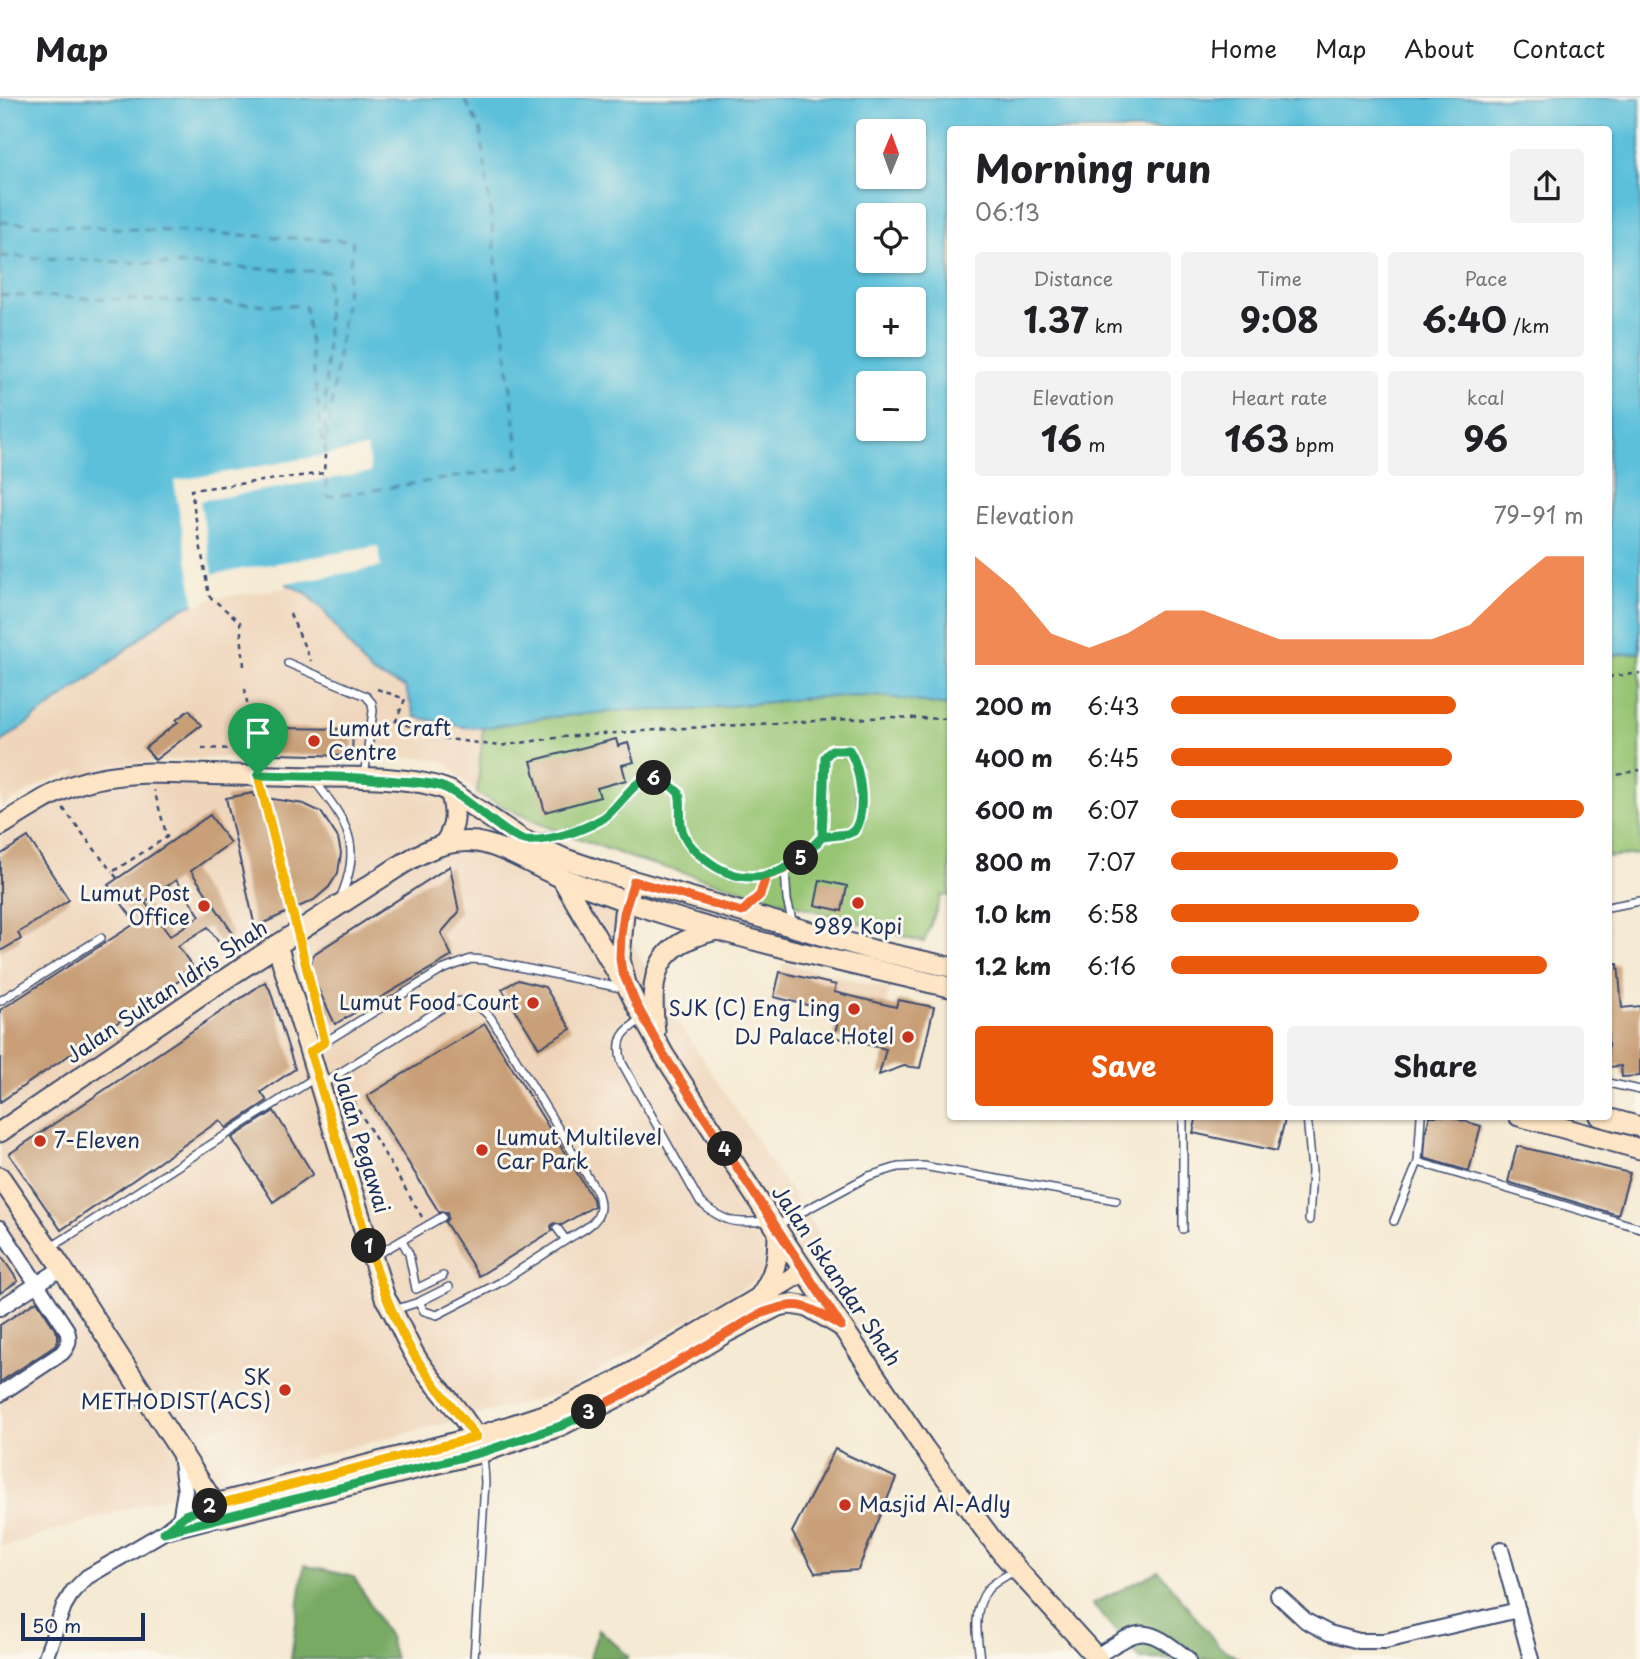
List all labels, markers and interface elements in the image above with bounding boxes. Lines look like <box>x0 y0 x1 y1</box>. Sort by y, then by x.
text: Map <box>35 23 108 73</box>
text: Home <box>1210 30 1277 66</box>
text: Map <box>1315 30 1366 66</box>
text: About <box>1404 30 1474 66</box>
text: Contact <box>1512 30 1605 66</box>
north arrow <box>856 119 926 189</box>
map controls <box>856 119 926 441</box>
text: Morning run <box>975 139 1211 196</box>
button: share <box>1510 149 1584 223</box>
text: 06:13 <box>975 194 1040 229</box>
button: locate <box>856 203 926 273</box>
text: Distance <box>1033 264 1113 292</box>
text: Time <box>1257 264 1302 292</box>
text: Pace <box>1464 264 1507 292</box>
button: + <box>856 287 926 357</box>
text: 1.37 <box>1023 292 1088 345</box>
text: 9:08 <box>1240 292 1319 345</box>
text: 6:40 <box>1422 292 1507 345</box>
text: km <box>1088 311 1123 339</box>
text: /km <box>1507 311 1549 339</box>
button: − <box>856 371 926 441</box>
text: Elevation <box>1032 383 1114 411</box>
text: Heart rate <box>1232 383 1327 411</box>
text: kcal <box>1467 383 1505 411</box>
text: 16 <box>1041 411 1082 464</box>
text: 163 <box>1224 411 1289 464</box>
text: 96 <box>1463 411 1508 464</box>
text: m <box>1082 430 1106 458</box>
text: bpm <box>1289 430 1335 458</box>
text: Elevation <box>975 497 1074 532</box>
text: 79–91 m <box>1494 497 1584 532</box>
text: 200 m <box>975 688 1052 723</box>
text: 6:43 <box>1087 688 1140 723</box>
pin <box>228 703 288 775</box>
place label: Lumut Craft Centre <box>328 711 451 767</box>
icon: arrive <box>239 714 277 752</box>
marker: Lumut Craft Centre <box>306 733 322 749</box>
text: 400 m <box>975 740 1053 775</box>
text: 6:45 <box>1087 740 1139 775</box>
pin: 6 <box>636 760 672 796</box>
text: 6 <box>647 763 660 791</box>
text: 600 m <box>975 792 1053 827</box>
text: 6:07 <box>1087 792 1139 827</box>
pin: 5 <box>784 840 818 876</box>
text: 5 <box>794 843 807 871</box>
text: 800 m <box>975 844 1052 879</box>
text: 7:07 <box>1087 844 1136 879</box>
place label: Lumut Post Office <box>80 876 190 932</box>
marker: 989 Kopi <box>850 895 866 911</box>
text: 1.0 km <box>975 896 1052 931</box>
text: 6:58 <box>1087 896 1139 931</box>
marker: Lumut Post Office <box>196 898 212 914</box>
place label: 989 Kopi <box>814 909 902 941</box>
street label: Jalan Sultan Idris Shah <box>58 911 273 1070</box>
text: 1.2 km <box>975 948 1051 983</box>
text: 6:16 <box>1087 948 1136 983</box>
place label: Lumut Food Court <box>339 985 519 1017</box>
place label: SJK (C) Eng Ling <box>668 991 840 1023</box>
marker: Lumut Food Court <box>525 995 541 1011</box>
marker: SJK (C) Eng Ling <box>846 1001 862 1017</box>
place label: DJ Palace Hotel <box>735 1019 894 1051</box>
button: Save <box>975 1026 1273 1106</box>
button: Share <box>1287 1026 1584 1106</box>
marker: DJ Palace Hotel <box>900 1029 916 1045</box>
street label: Jalan Pegawai <box>326 1066 400 1217</box>
place label: Lumut Multilevel Car Park <box>496 1120 662 1176</box>
place label: 7-Eleven <box>54 1123 140 1155</box>
pin: 4 <box>708 1132 742 1166</box>
marker: 7-Eleven <box>32 1133 48 1149</box>
text: 4 <box>718 1134 731 1162</box>
marker: Lumut Multilevel Car Park <box>474 1142 490 1158</box>
street label: Jalan Iskandar Shah <box>765 1178 910 1372</box>
pin: 1 <box>352 1228 386 1264</box>
text: 1 <box>364 1231 373 1259</box>
place label: SK METHODIST(ACS) <box>81 1360 271 1416</box>
marker: SK METHODIST(ACS) <box>277 1382 293 1398</box>
pin: 3 <box>572 1394 606 1430</box>
text: 3 <box>582 1397 595 1425</box>
place label: Masjid Al-Adly <box>859 1487 1011 1519</box>
pin: 2 <box>192 1488 228 1524</box>
text: 2 <box>203 1491 216 1519</box>
marker: Masjid Al-Adly <box>837 1497 853 1513</box>
scale bar <box>21 1610 145 1642</box>
text: 50 m <box>32 1611 81 1639</box>

